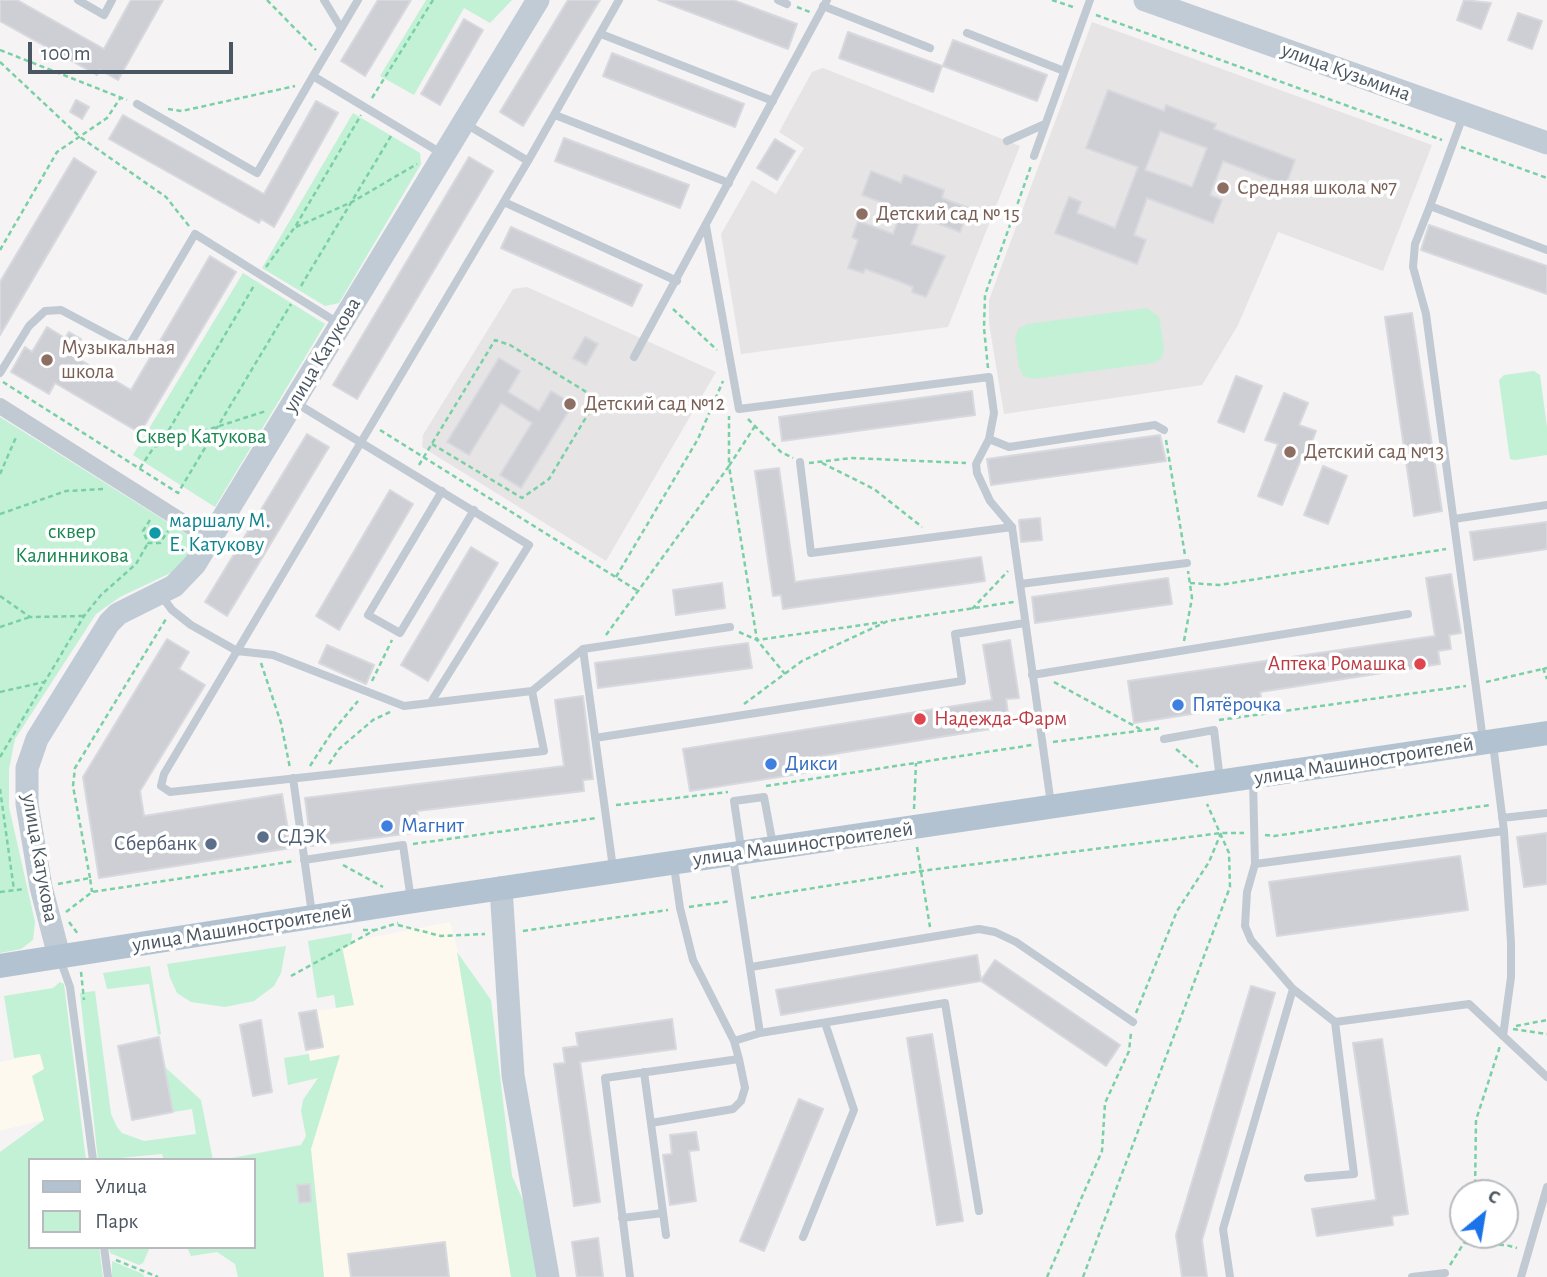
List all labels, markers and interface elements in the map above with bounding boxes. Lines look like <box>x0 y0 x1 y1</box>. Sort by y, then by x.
scale bar <box>32 28 236 72</box>
street label: улица Кузьмина <box>1278 37 1414 107</box>
text: 100 m <box>41 43 91 64</box>
place label: Средняя школа №7 <box>1237 175 1397 201</box>
marker: Средняя школа №7 <box>1215 180 1231 196</box>
place label: Детский сад № 15 <box>876 201 1020 227</box>
marker: Детский сад № 15 <box>854 206 870 222</box>
street label: улица Катукова <box>278 293 366 417</box>
place label: Музыкальная школа <box>61 335 175 385</box>
marker: Музыкальная школа <box>39 352 55 368</box>
place label: Детский сад №12 <box>584 391 725 417</box>
marker: Детский сад №12 <box>562 396 578 412</box>
park label: Сквер Катукова <box>136 424 266 450</box>
place label: Детский сад №13 <box>1304 439 1444 465</box>
marker: Детский сад №13 <box>1282 444 1298 460</box>
place label: маршалу М. Е. Катукову <box>169 508 270 558</box>
park label: сквер Калинникова <box>15 519 129 569</box>
marker: маршалу М. Е. Катукову <box>147 525 163 541</box>
place label: Аптека Ромашка <box>1268 651 1406 677</box>
marker: Аптека Ромашка <box>1412 656 1428 672</box>
place label: Пятёрочка <box>1192 692 1281 718</box>
marker: Пятёрочка <box>1170 697 1186 713</box>
place label: Надежда-Фарм <box>934 706 1067 732</box>
marker: Надежда-Фарм <box>912 711 928 727</box>
street label: улица Машиностроителей <box>1252 731 1476 791</box>
place label: Дикси <box>785 751 838 777</box>
marker: Дикси <box>763 756 779 772</box>
street label: улица Катукова <box>16 792 64 924</box>
place label: Магнит <box>401 813 464 839</box>
street label: улица Машиностроителей <box>691 816 915 872</box>
marker: Магнит <box>379 818 395 834</box>
place label: СДЭК <box>277 824 327 850</box>
marker: СДЭК <box>255 829 271 845</box>
place label: Сбербанк <box>114 831 197 857</box>
marker: Сбербанк <box>203 836 219 852</box>
street label: улица Машиностроителей <box>130 898 354 958</box>
legend <box>28 1158 256 1249</box>
text: Улица <box>95 1176 147 1197</box>
north arrow <box>1449 1179 1519 1249</box>
text: С <box>1484 1186 1503 1208</box>
text: Парк <box>95 1211 138 1232</box>

